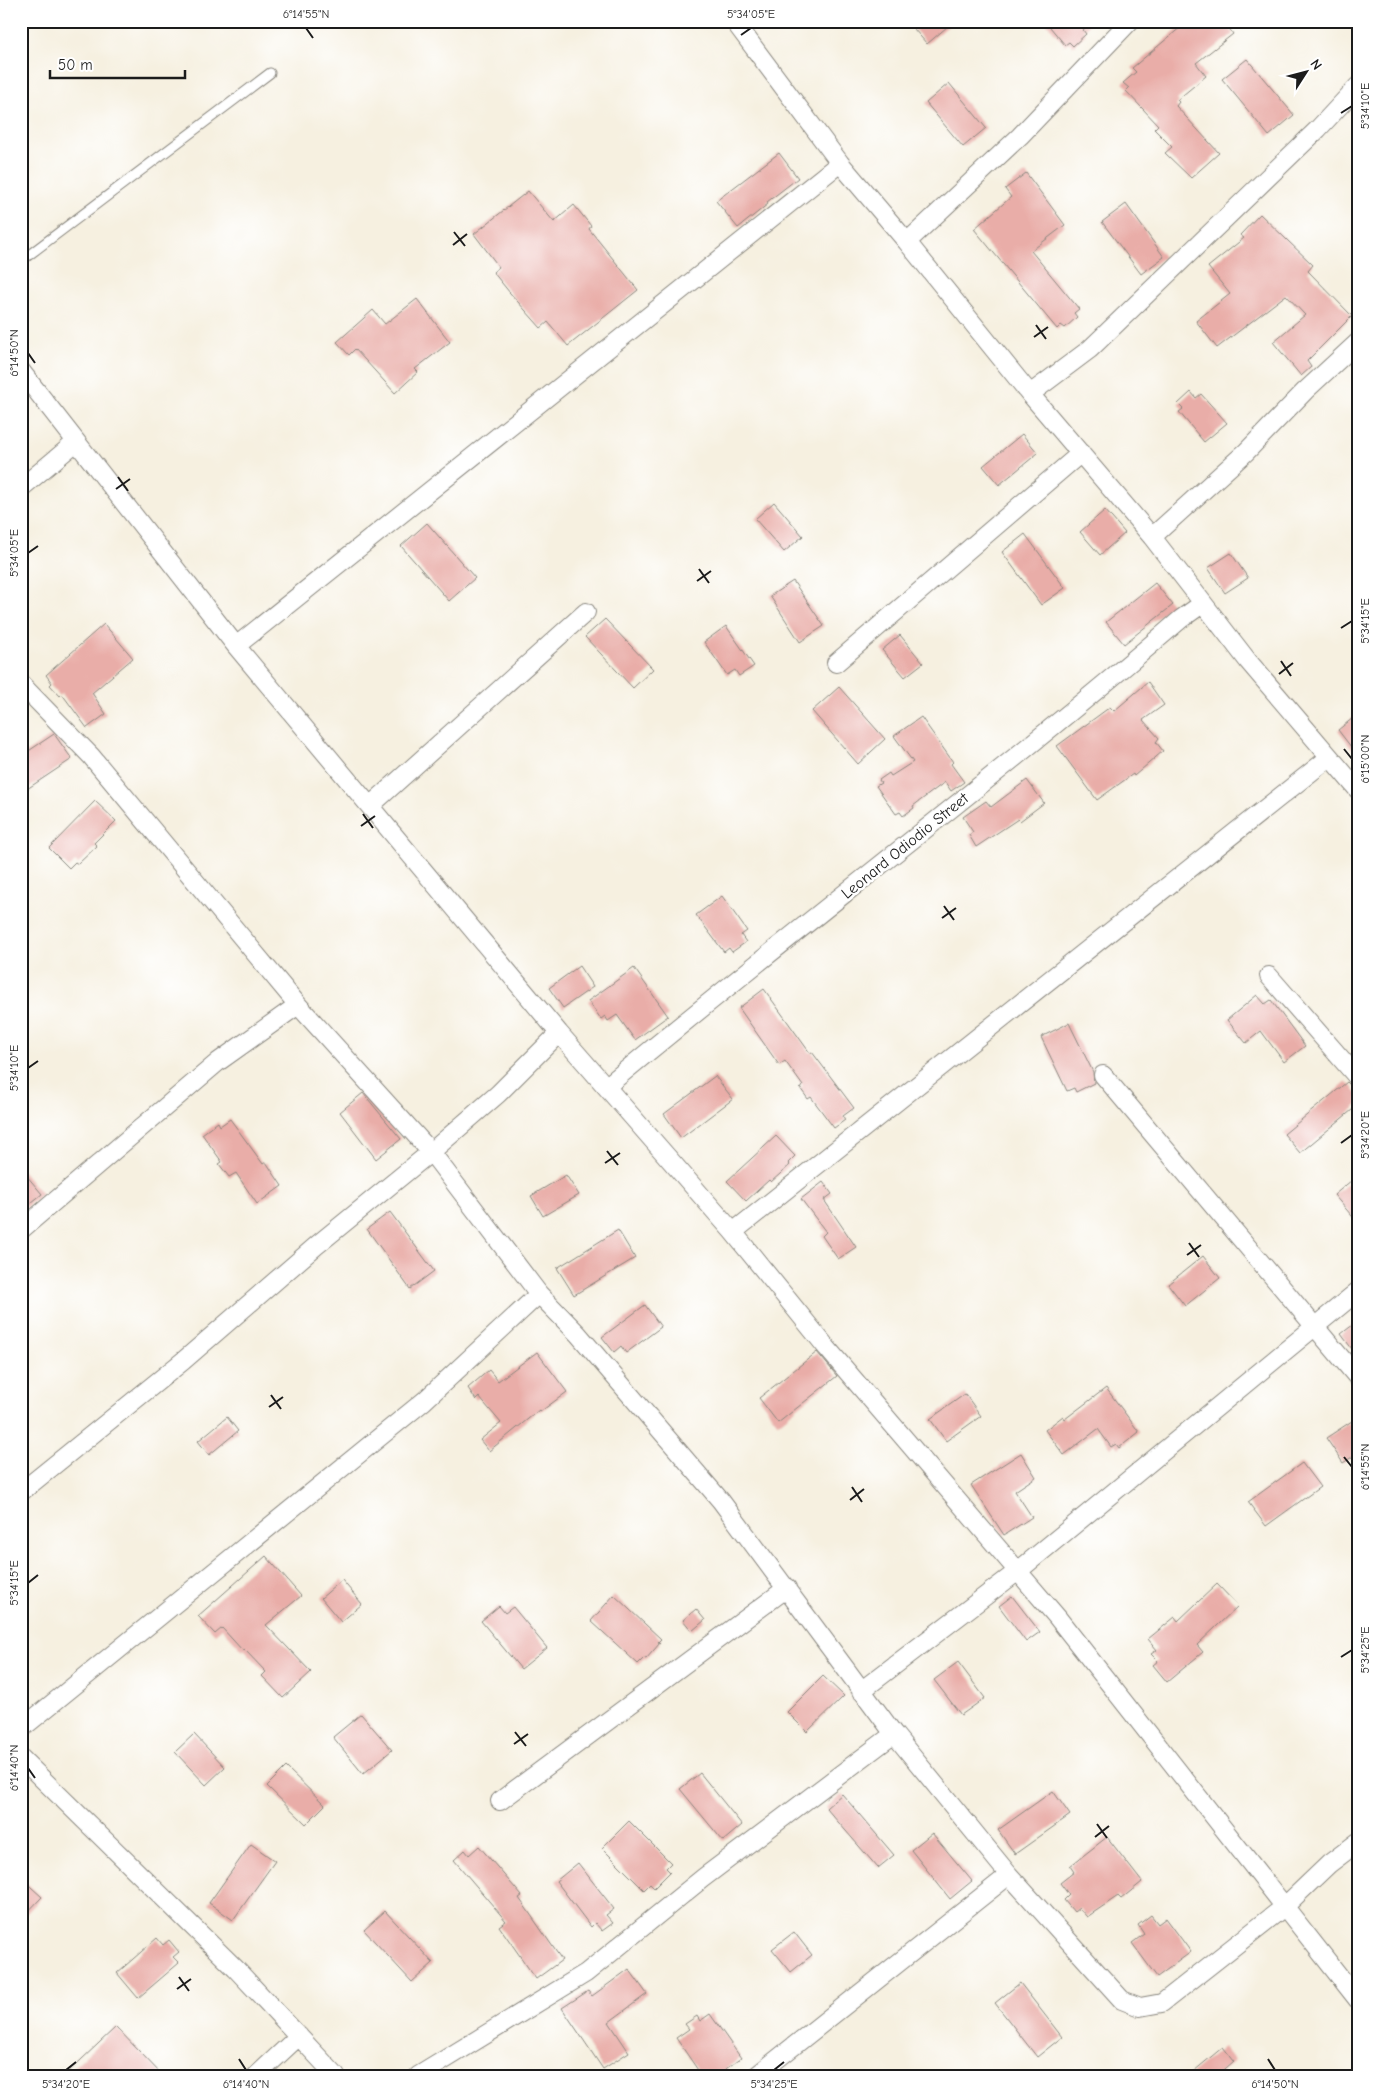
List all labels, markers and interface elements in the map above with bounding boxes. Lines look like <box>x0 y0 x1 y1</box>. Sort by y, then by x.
text: 6°14'55"N <box>283 7 329 21</box>
text: 5°34'05"E <box>727 7 775 21</box>
scale bar <box>50 48 185 80</box>
north arrow <box>1282 48 1332 98</box>
text: 50 m <box>58 56 93 74</box>
text: N <box>1307 56 1326 73</box>
text: 5°34'10"E <box>1358 83 1372 129</box>
text: 6°14'50"N <box>7 329 21 377</box>
text: 5°34'05"E <box>7 529 21 577</box>
text: 5°34'15"E <box>1358 598 1372 644</box>
text: 6°15'00"N <box>1358 735 1372 783</box>
street label: Leonard Odiodio Street <box>838 789 972 903</box>
text: 5°34'10"E <box>7 1045 21 1091</box>
text: 5°34'20"E <box>1358 1111 1372 1159</box>
text: 6°14'55"N <box>1358 1444 1372 1490</box>
text: 5°34'15"E <box>7 1560 21 1606</box>
text: 5°34'25"E <box>1358 1626 1372 1674</box>
text: 6°14'40"N <box>7 1745 21 1791</box>
text: 5°34'20"E <box>42 2077 90 2091</box>
text: 6°14'40"N <box>223 2077 269 2091</box>
text: 5°34'25"E <box>750 2077 798 2091</box>
text: 6°14'50"N <box>1251 2077 1299 2091</box>

